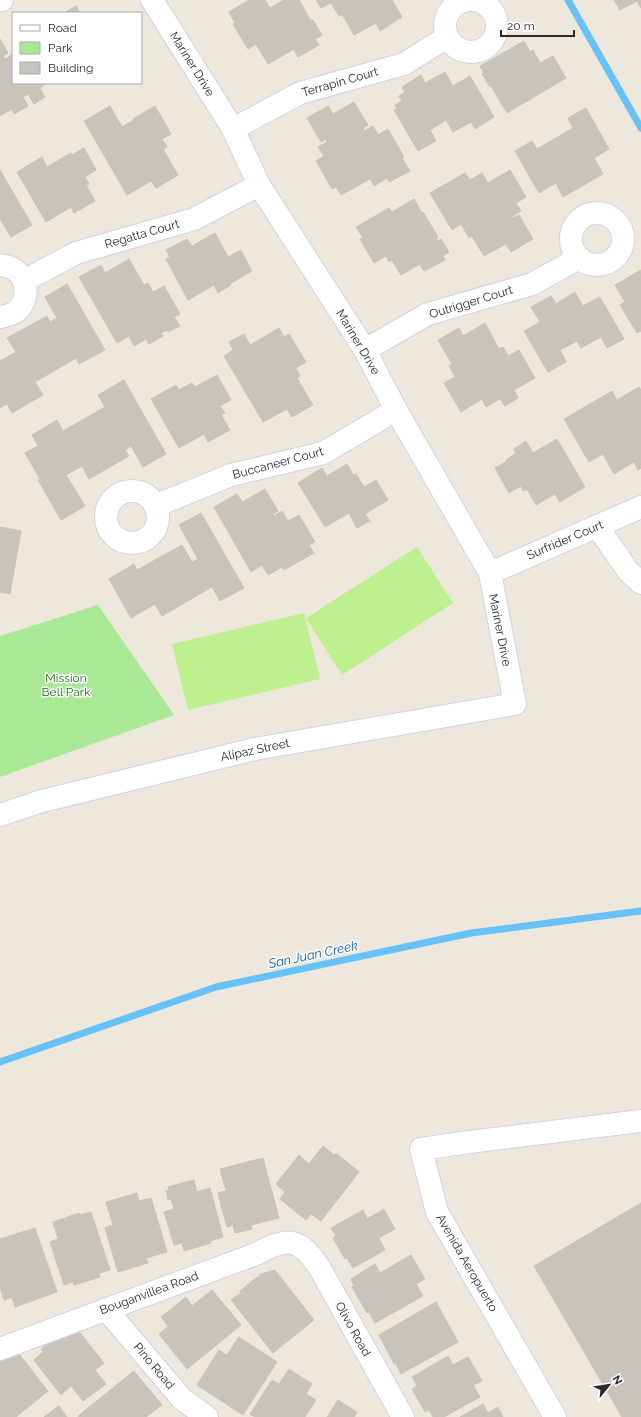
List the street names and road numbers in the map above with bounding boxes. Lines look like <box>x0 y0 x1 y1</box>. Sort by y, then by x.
street label: Mariner Drive <box>167 29 217 99</box>
street label: Terrapin Court <box>300 64 380 100</box>
street label: Regatta Court <box>103 217 181 251</box>
street label: Outrigger Court <box>428 283 514 321</box>
street label: Mariner Drive <box>333 307 383 377</box>
street label: Buccaneer Court <box>231 444 325 482</box>
street label: Surfrider Court <box>525 518 605 562</box>
street label: Mariner Drive <box>486 593 514 667</box>
street label: Alipaz Street <box>219 736 291 764</box>
street label: Avenida Aeropuerto <box>433 1212 501 1314</box>
street label: Bouganvillea Road <box>98 1269 200 1317</box>
street label: Olivo Road <box>332 1299 374 1359</box>
street label: Pino Road <box>131 1340 177 1392</box>

